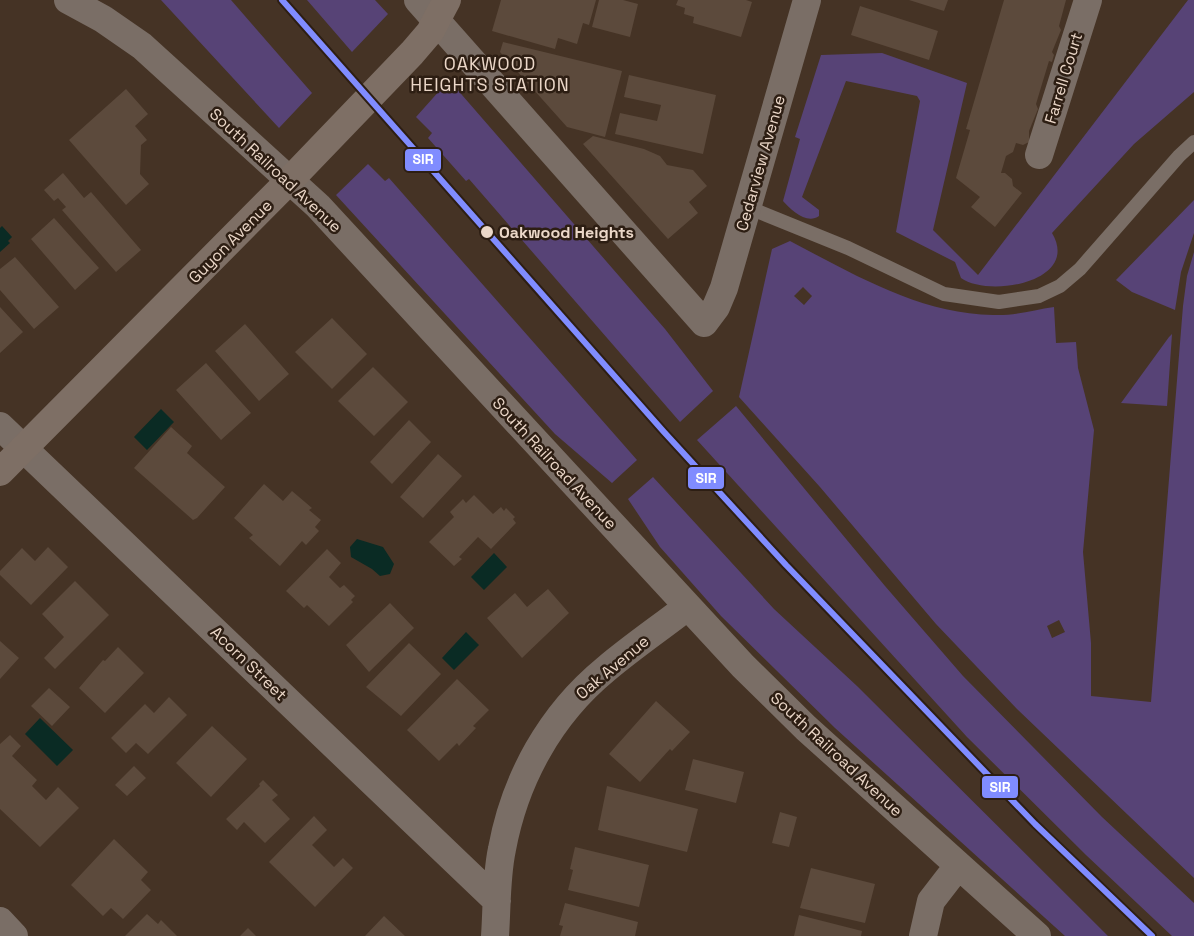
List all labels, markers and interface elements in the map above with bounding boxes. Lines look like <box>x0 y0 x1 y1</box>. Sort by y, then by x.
street label: Farrell Court <box>1040 30 1087 126</box>
district label: OAKWOOD HEIGHTS STATION <box>410 52 570 96</box>
street label: Cedarview Avenue <box>731 93 790 234</box>
street label: South Railroad Avenue <box>205 104 346 237</box>
line badge: SIR <box>404 148 442 172</box>
text: SIR <box>412 150 434 168</box>
street label: Guyon Avenue <box>184 195 277 288</box>
place label: Oakwood Heights <box>499 222 634 243</box>
marker: Oakwood Heights <box>479 224 495 240</box>
street label: South Railroad Avenue <box>488 393 621 534</box>
line badge: SIR <box>687 466 725 490</box>
text: SIR <box>695 469 717 487</box>
street label: Acorn Street <box>206 622 291 705</box>
street label: Oak Avenue <box>572 631 653 704</box>
street label: South Railroad Avenue <box>766 688 907 821</box>
line badge: SIR <box>981 775 1019 799</box>
text: SIR <box>989 778 1011 796</box>

